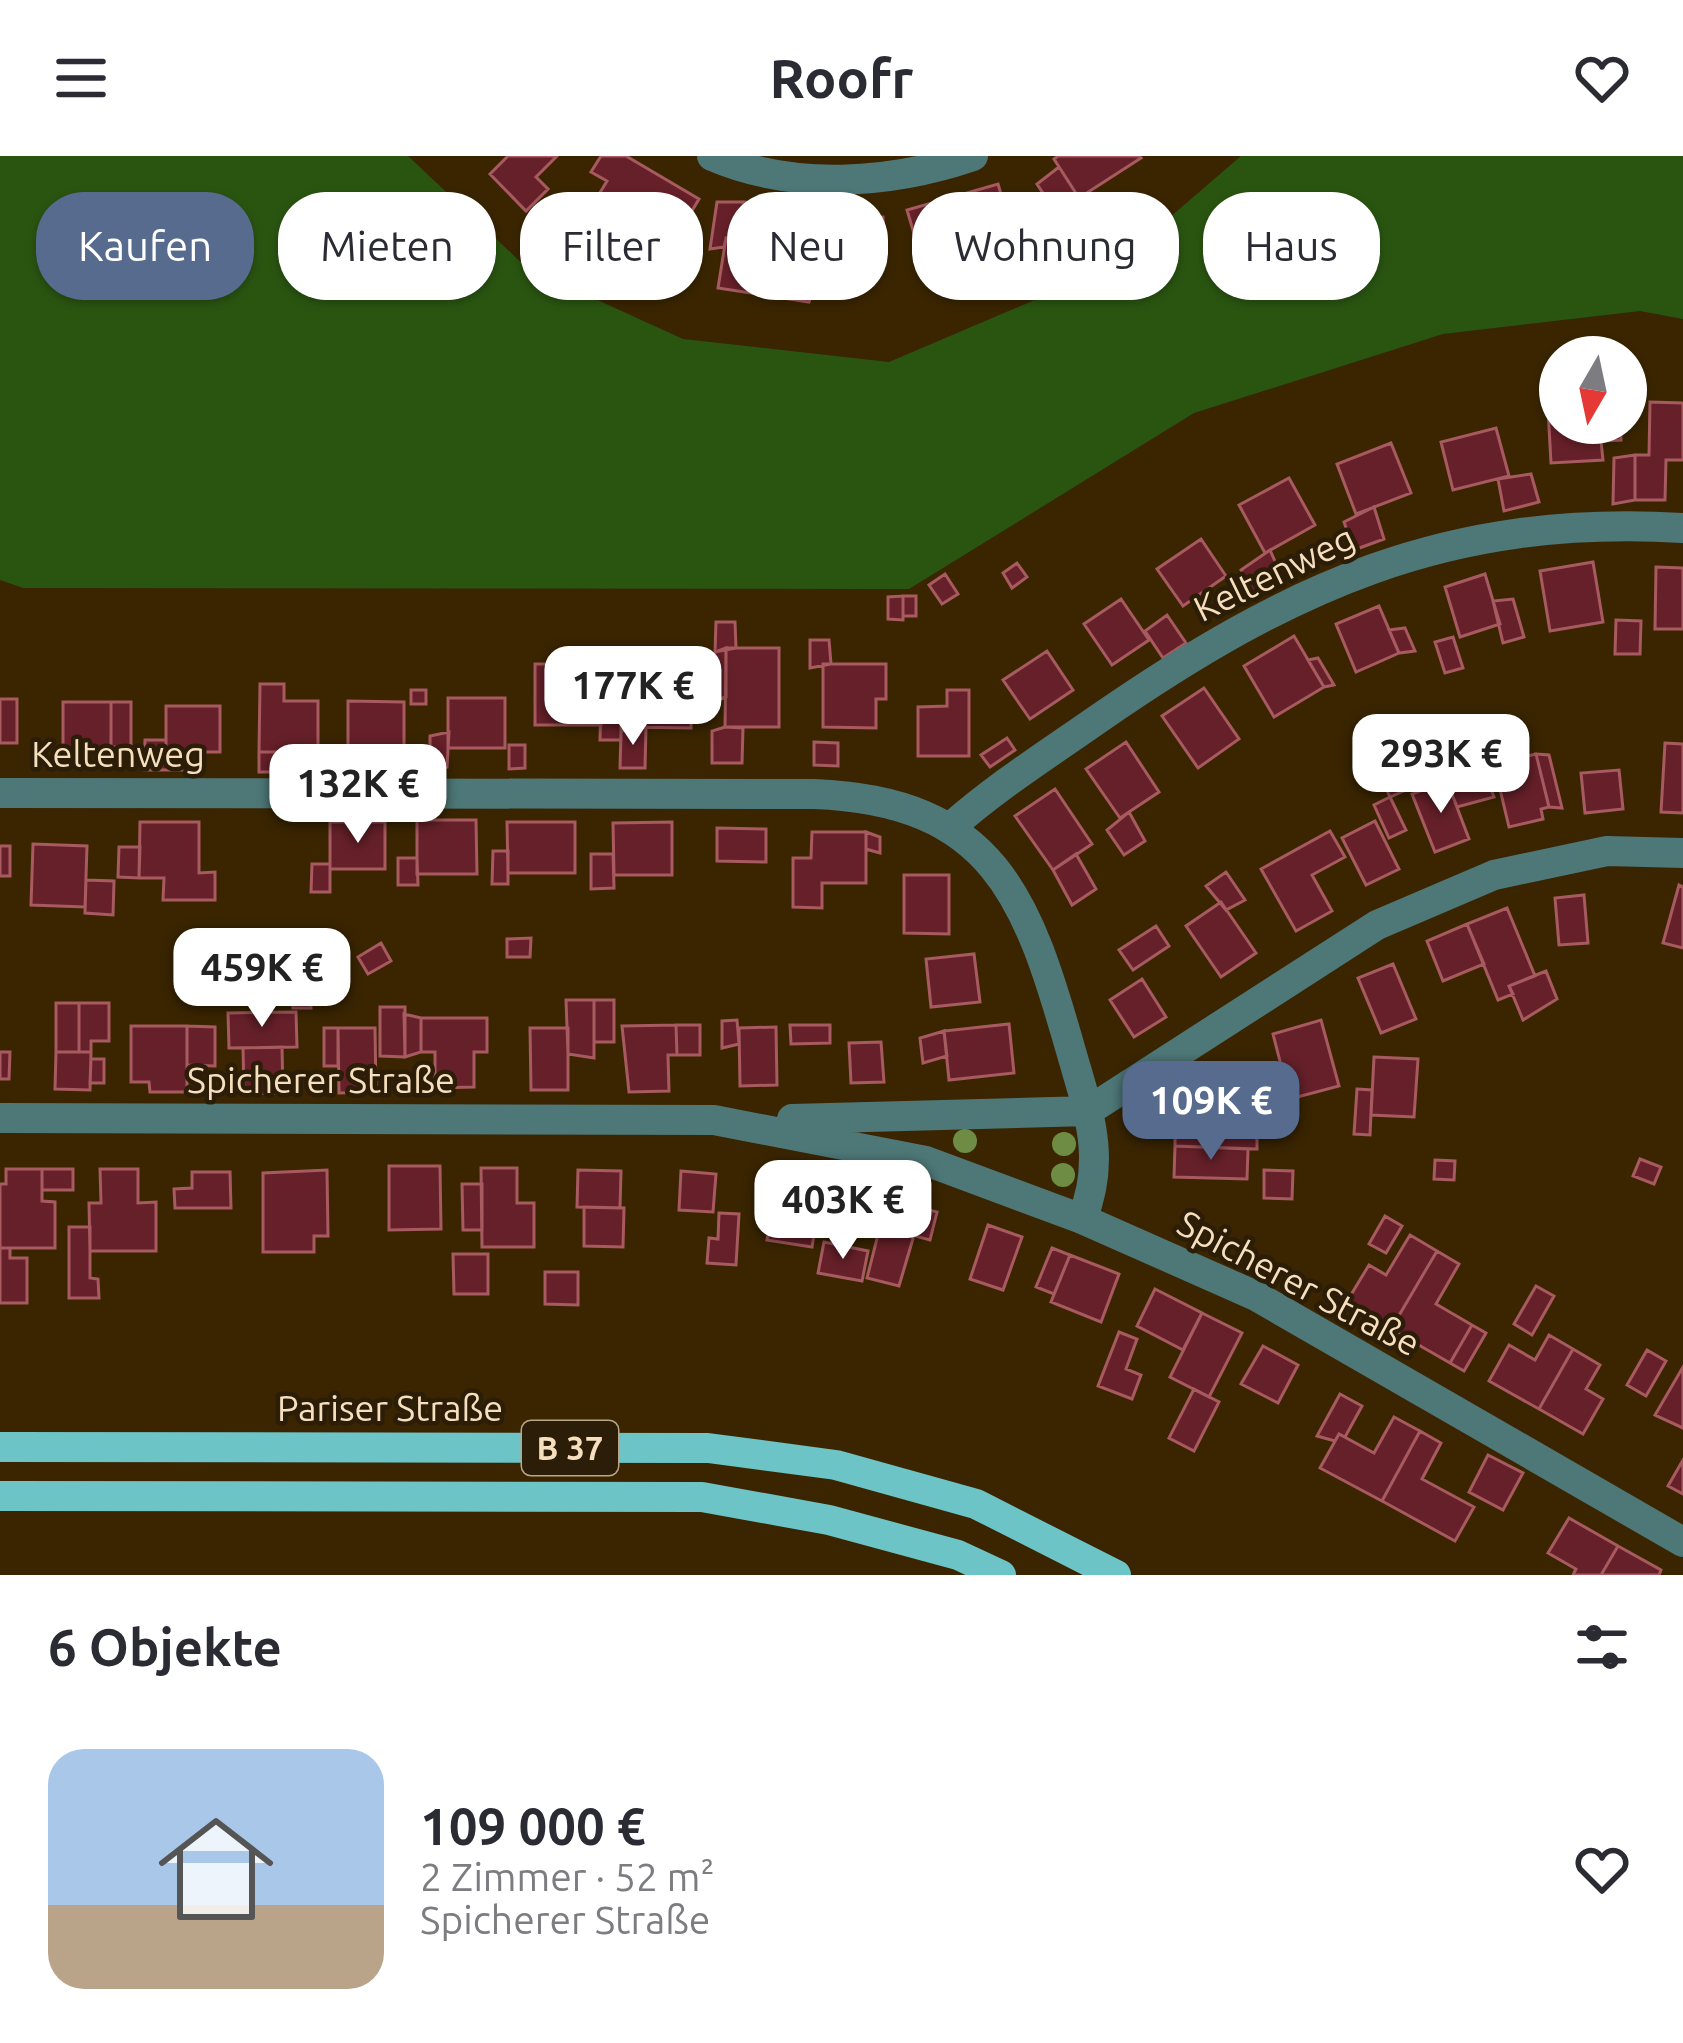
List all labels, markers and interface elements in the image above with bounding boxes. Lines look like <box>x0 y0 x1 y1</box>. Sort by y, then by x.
icon: menu <box>48 45 114 111</box>
icon: heart <box>1569 45 1635 111</box>
text: Roofr <box>770 48 913 108</box>
chip: Kaufen <box>36 192 254 300</box>
chip: Mieten <box>278 192 496 300</box>
chip: Filter <box>520 192 703 300</box>
chip: Neu <box>727 192 888 300</box>
chip: Wohnung <box>912 192 1179 300</box>
chip: Haus <box>1203 192 1380 300</box>
north arrow <box>1539 336 1647 444</box>
map controls <box>1539 336 1647 444</box>
street label: Keltenweg <box>1187 516 1361 629</box>
pin: 177K € <box>535 646 731 748</box>
text: 177K € <box>571 663 695 706</box>
pin: 293K € <box>1343 714 1539 816</box>
text: 293K € <box>1379 731 1503 774</box>
street label: Keltenweg <box>31 733 205 774</box>
pin: 132K € <box>260 744 456 846</box>
text: 132K € <box>296 761 420 804</box>
pin: 459K € <box>164 928 360 1030</box>
text: 459K € <box>200 945 324 988</box>
street label: Spicherer Straße <box>187 1059 455 1100</box>
pin: 109K € <box>1113 1061 1309 1163</box>
text: 109K € <box>1149 1078 1273 1121</box>
pin: 403K € <box>745 1160 941 1262</box>
text: 403K € <box>781 1177 905 1220</box>
street label: Spicherer Straße <box>1171 1202 1427 1364</box>
street label: Pariser Straße <box>277 1387 503 1428</box>
road number: B 37 <box>522 1421 618 1475</box>
icon: filters <box>1569 1614 1635 1680</box>
text: 6 Objekte <box>48 1618 282 1676</box>
icon: home <box>144 1797 288 1941</box>
text: 109 000 € <box>420 1797 646 1855</box>
icon: heart <box>1569 1836 1635 1902</box>
text: 2 Zimmer · 52 m² <box>420 1855 715 1898</box>
text: Spicherer Straße <box>420 1898 710 1941</box>

